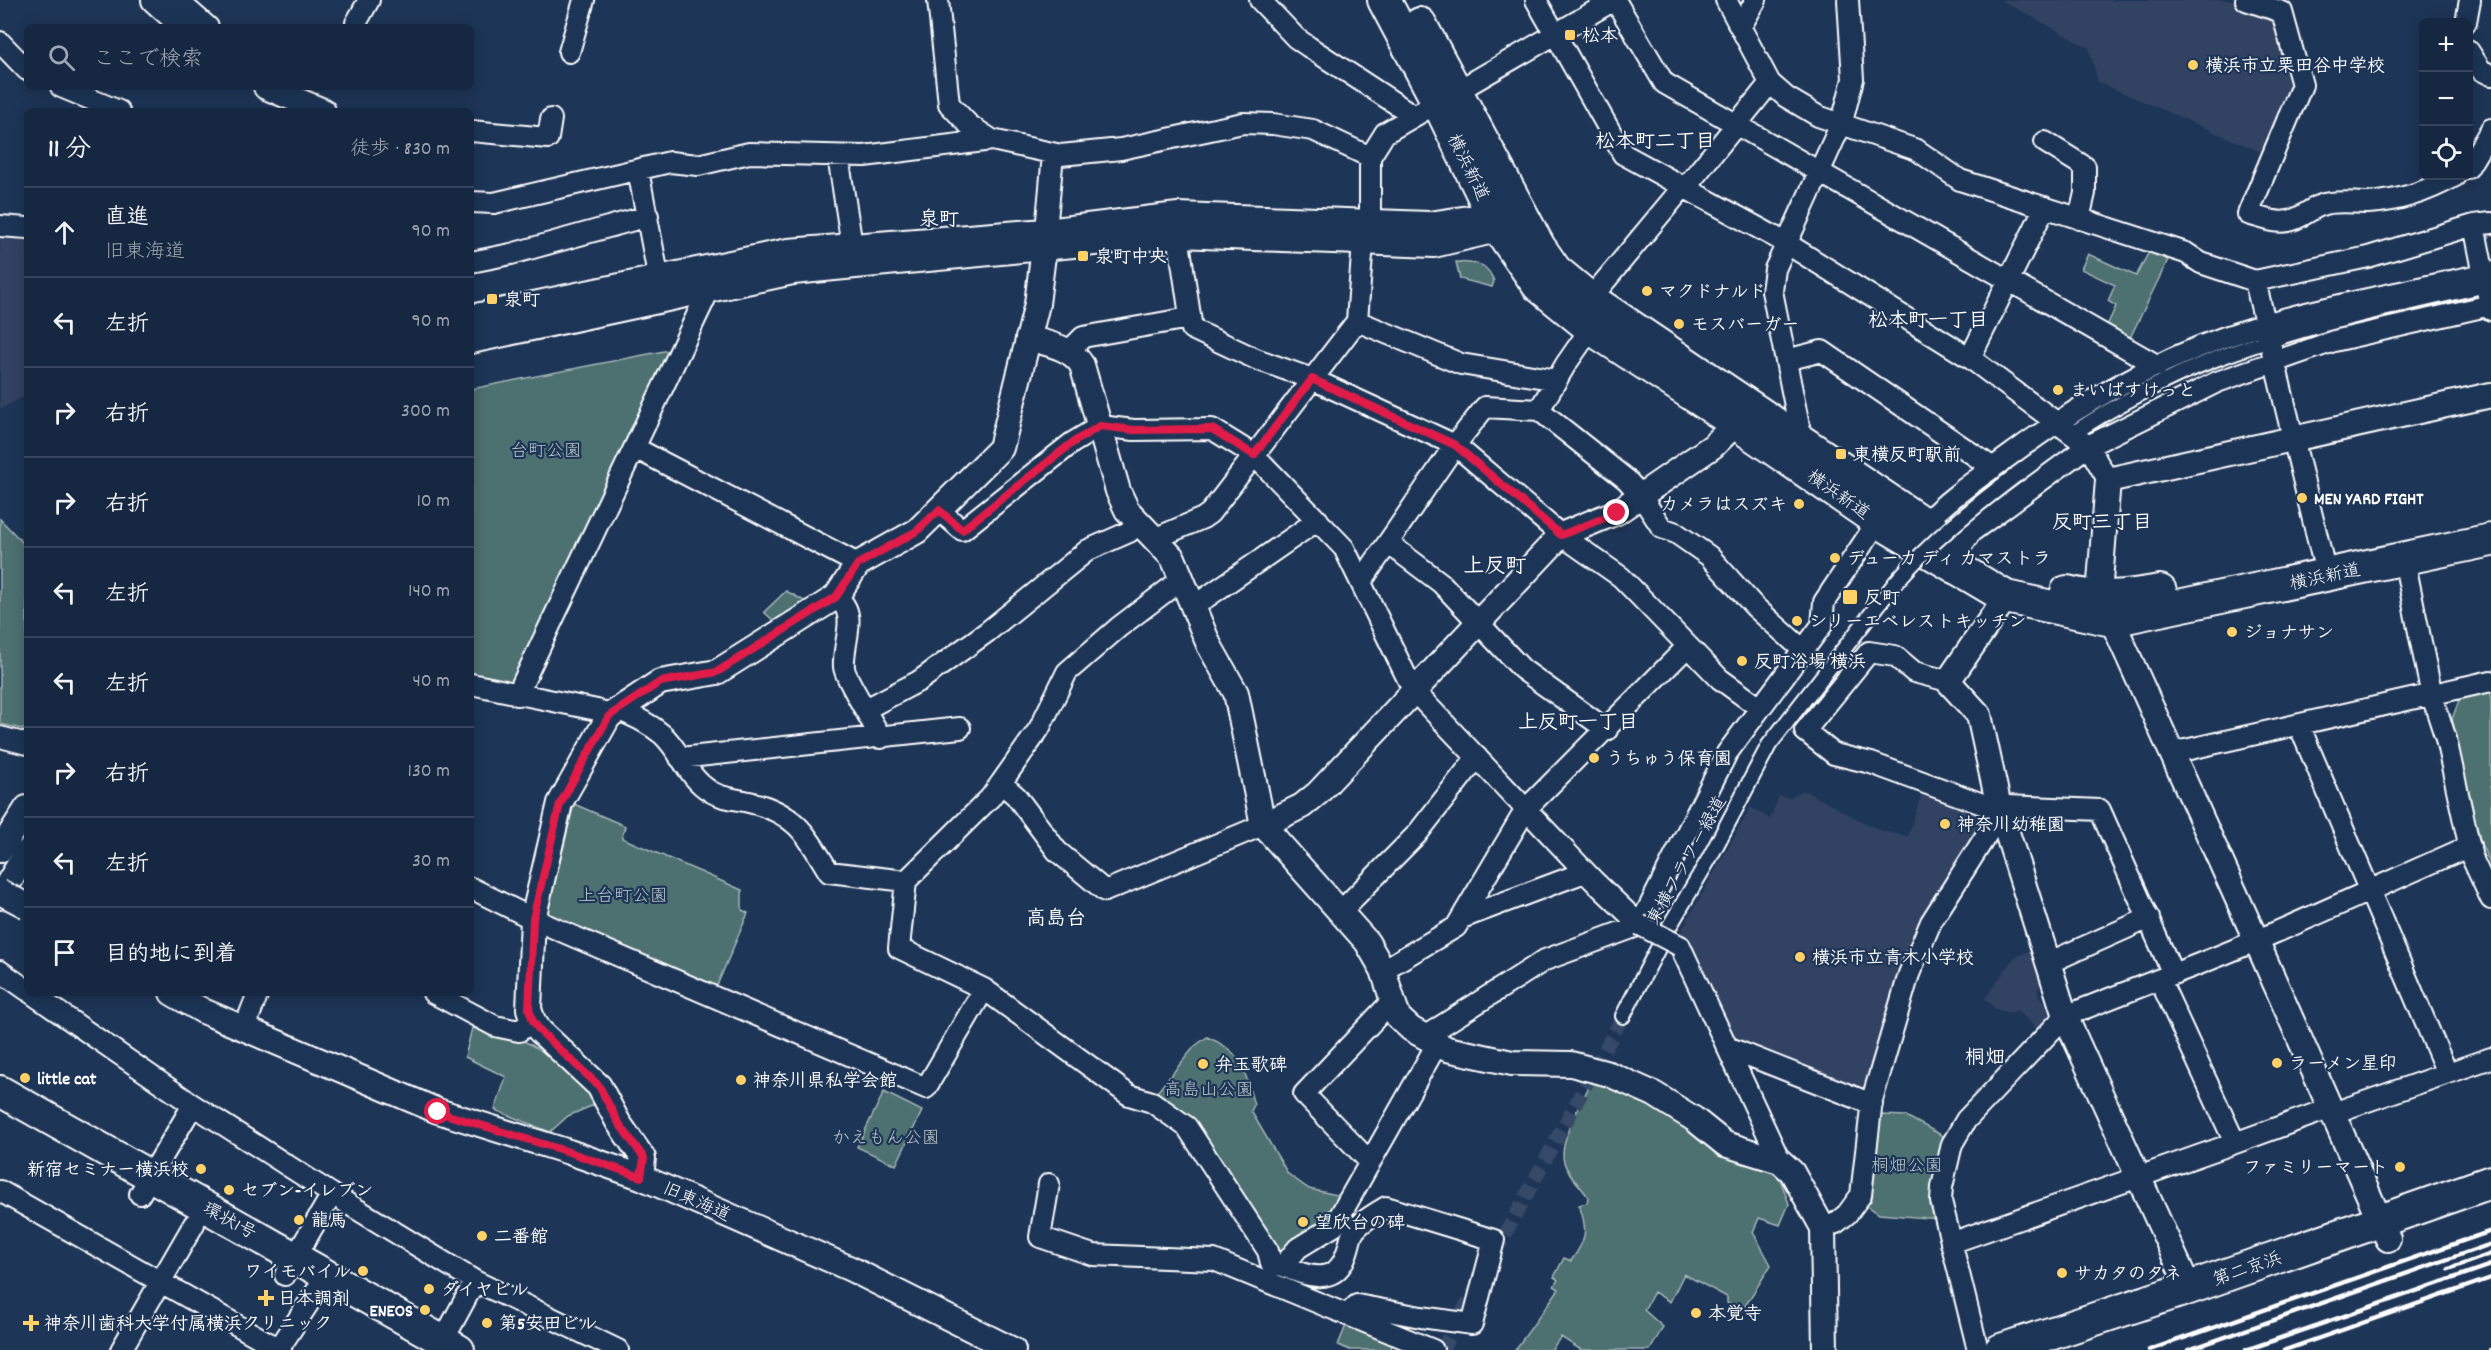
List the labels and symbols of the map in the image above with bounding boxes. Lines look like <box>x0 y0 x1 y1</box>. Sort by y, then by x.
place label: 松本 <box>1582 25 1618 50</box>
marker: 松本 <box>1563 28 1577 42</box>
place label: 横浜市立栗田谷中学校 <box>2205 55 2385 80</box>
marker: 横浜市立栗田谷中学校 <box>2186 58 2200 72</box>
district label: 松本町二丁目 <box>1595 129 1715 157</box>
street label: 横浜新道 <box>1440 130 1494 206</box>
district label: 泉町 <box>919 207 959 235</box>
place label: 泉町中央 <box>1095 246 1167 271</box>
marker: 泉町中央 <box>1076 249 1090 263</box>
place label: マクドナルド <box>1659 281 1766 306</box>
marker: マクドナルド <box>1640 284 1654 298</box>
place label: 泉町 <box>504 289 540 314</box>
marker: 泉町 <box>485 292 499 306</box>
district label: 松本町一丁目 <box>1868 308 1988 336</box>
place label: モスバーガー <box>1691 314 1799 339</box>
marker: モスバーガー <box>1672 317 1686 331</box>
place label: まいばすけっと <box>2070 380 2196 405</box>
marker: まいばすけっと <box>2051 383 2065 397</box>
park label: 台町公園 <box>510 440 582 465</box>
place label: 東横反町駅前 <box>1853 444 1961 469</box>
marker: 東横反町駅前 <box>1834 447 1848 461</box>
street label: 横浜新道 <box>1801 465 1874 527</box>
place label: MEN YARD FIGHT <box>2314 488 2424 513</box>
marker: MEN YARD FIGHT <box>2295 491 2309 505</box>
place label: カメラはスズキ <box>1660 494 1787 519</box>
marker: カメラはスズキ <box>1792 497 1806 511</box>
route end <box>1603 499 1629 525</box>
district label: 反町三丁目 <box>2052 510 2152 538</box>
place label: デューカ ディ カマストラ <box>1847 548 2051 573</box>
marker: デューカ ディ カマストラ <box>1828 551 1842 565</box>
district label: 上反町 <box>1464 553 1527 583</box>
street label: 横浜新道 <box>2288 559 2363 598</box>
place label: 反町 <box>1864 587 1900 612</box>
marker: 反町 <box>1841 588 1859 606</box>
place label: シリーエベレストキッチン <box>1809 611 2026 636</box>
marker: シリーエベレストキッチン <box>1790 614 1804 628</box>
place label: ジョナサン <box>2244 622 2334 647</box>
marker: ジョナサン <box>2225 625 2239 639</box>
place label: 反町浴場 横浜 <box>1754 651 1866 676</box>
marker: 反町浴場 横浜 <box>1735 654 1749 668</box>
district label: 上反町一丁目 <box>1518 710 1638 738</box>
place label: うちゅう保育園 <box>1606 748 1732 773</box>
marker: うちゅう保育園 <box>1587 751 1601 765</box>
street label: 東横フラワー緑道 <box>1642 792 1734 930</box>
place label: 神奈川幼稚園 <box>1957 814 2065 839</box>
marker: 神奈川幼稚園 <box>1938 817 1952 831</box>
park label: 上台町公園 <box>578 885 668 910</box>
district label: 高島台 <box>1026 906 1086 934</box>
place label: 横浜市立青木小学校 <box>1812 947 1974 972</box>
marker: 横浜市立青木小学校 <box>1793 950 1807 964</box>
district label: 桐畑 <box>1965 1045 2005 1073</box>
place label: ラーメン星印 <box>2289 1053 2397 1078</box>
place label: 弁玉歌碑 <box>1215 1054 1287 1079</box>
marker: ラーメン星印 <box>2270 1056 2284 1070</box>
marker: 弁玉歌碑 <box>1196 1057 1210 1071</box>
place label: little cat <box>37 1068 97 1093</box>
place label: 神奈川県私学会館 <box>753 1070 897 1095</box>
marker: little cat <box>18 1071 32 1085</box>
marker: 神奈川県私学会館 <box>734 1073 748 1087</box>
park label: 高島山公園 <box>1164 1079 1254 1104</box>
route start <box>424 1098 450 1124</box>
park label: かえもん公園 <box>832 1127 940 1152</box>
park label: 桐畑公園 <box>1871 1155 1943 1180</box>
place label: ファミリーマート <box>2243 1157 2388 1182</box>
place label: 新宿セミナー横浜校 <box>27 1159 189 1184</box>
marker: ファミリーマート <box>2393 1160 2407 1174</box>
marker: 新宿セミナー横浜校 <box>194 1162 208 1176</box>
street label: 旧東海道 <box>658 1177 734 1229</box>
place label: セブン-イレブン <box>241 1180 373 1205</box>
marker: セブン-イレブン <box>222 1183 236 1197</box>
street label: 環状1号 <box>197 1197 260 1247</box>
place label: 龍馬 <box>311 1210 347 1235</box>
place label: 望欣台の碑 <box>1315 1212 1405 1237</box>
marker: 龍馬 <box>292 1213 306 1227</box>
marker: 望欣台の碑 <box>1296 1215 1310 1229</box>
place label: 二番館 <box>494 1226 548 1251</box>
marker: 二番館 <box>475 1229 489 1243</box>
street label: 第二京浜 <box>2210 1247 2286 1294</box>
place label: ワイモバイル <box>244 1261 351 1286</box>
place label: サカタのタネ <box>2074 1263 2182 1288</box>
marker: ワイモバイル <box>356 1264 370 1278</box>
marker: サカタのタネ <box>2055 1266 2069 1280</box>
place label: ダイヤビル <box>441 1279 529 1304</box>
marker: ダイヤビル <box>422 1282 436 1296</box>
place label: 日本調剤 <box>278 1288 350 1313</box>
marker: 日本調剤 <box>259 1291 273 1305</box>
place label: ENEOS <box>369 1300 413 1325</box>
marker: ENEOS <box>418 1303 432 1317</box>
place label: 本覚寺 <box>1708 1303 1762 1328</box>
marker: 本覚寺 <box>1689 1306 1703 1320</box>
place label: 神奈川歯科大学付属横浜クリニック <box>44 1313 332 1338</box>
place label: 第5安田ビル <box>499 1313 597 1338</box>
marker: 神奈川歯科大学付属横浜クリニック <box>22 1314 40 1332</box>
marker: 第5安田ビル <box>480 1316 494 1330</box>

